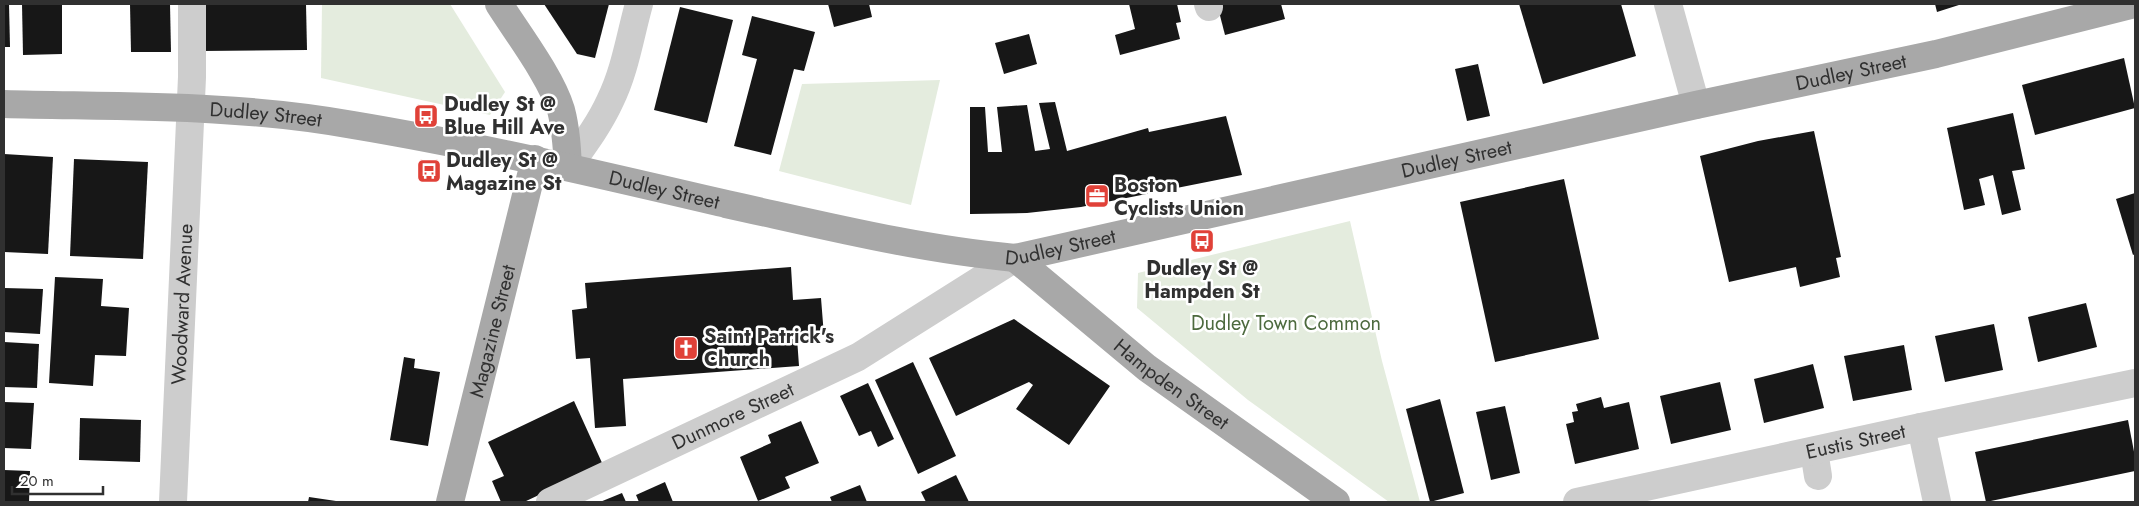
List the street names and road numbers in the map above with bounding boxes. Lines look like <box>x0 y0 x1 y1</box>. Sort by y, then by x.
street label: Dudley Street <box>1793 47 1909 98</box>
street label: Dudley Street <box>209 95 324 135</box>
street label: Dudley Street <box>1398 133 1515 186</box>
street label: Dudley Street <box>606 163 723 217</box>
street label: Dudley Street <box>1004 222 1119 273</box>
street label: Woodward Avenue <box>164 223 200 385</box>
street label: Magazine Street <box>462 262 523 401</box>
street label: Hampden Street <box>1107 332 1235 437</box>
street label: Dunmore Street <box>667 375 799 458</box>
street label: Eustis Street <box>1803 417 1908 467</box>

